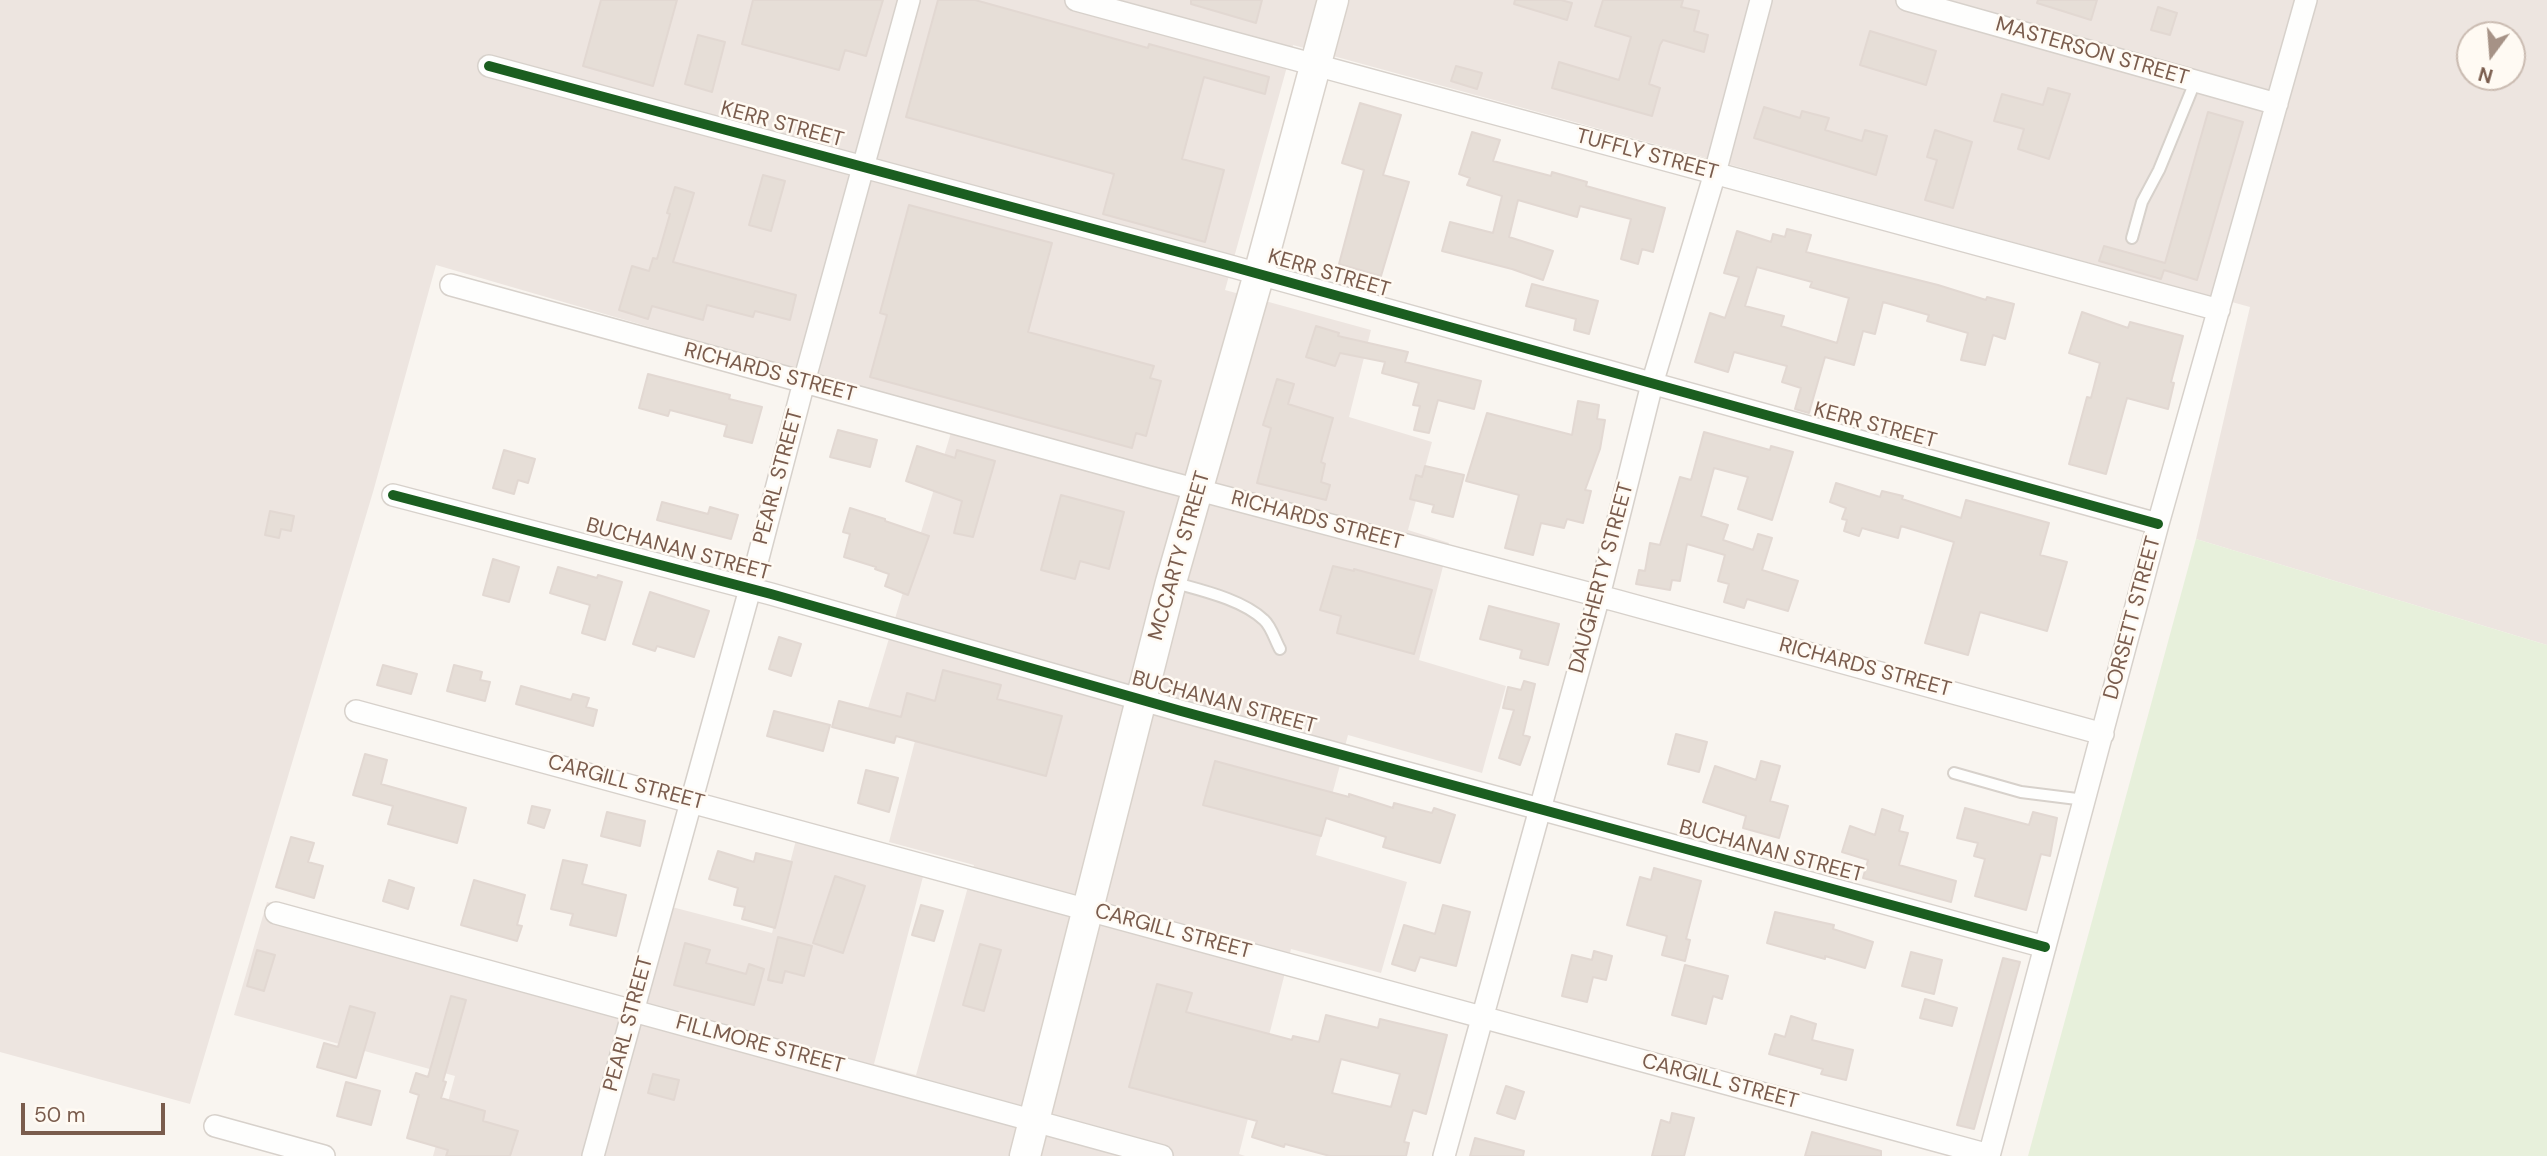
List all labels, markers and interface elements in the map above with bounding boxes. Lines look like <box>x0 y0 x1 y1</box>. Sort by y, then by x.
street label: MASTERSON STREET <box>1993 12 2191 92</box>
north arrow <box>2456 21 2526 91</box>
text: N <box>2476 61 2496 89</box>
street label: KERR STREET <box>718 96 846 154</box>
street label: TUFFLY STREET <box>1573 124 1721 186</box>
street label: KERR STREET <box>1265 244 1393 304</box>
street label: RICHARDS STREET <box>681 338 859 408</box>
street label: KERR STREET <box>1811 397 1939 455</box>
street label: PEARL STREET <box>749 407 809 547</box>
street label: MCCARTY STREET <box>1144 468 1216 644</box>
street label: DAUGHERTY STREET <box>1564 480 1640 676</box>
street label: RICHARDS STREET <box>1228 486 1406 556</box>
street label: BUCHANAN STREET <box>583 513 773 587</box>
street label: DORSETT STREET <box>2099 534 2167 702</box>
street label: RICHARDS STREET <box>1776 633 1954 703</box>
street label: BUCHANAN STREET <box>1129 666 1319 740</box>
street label: CARGILL STREET <box>545 750 707 816</box>
street label: BUCHANAN STREET <box>1676 815 1866 889</box>
street label: CARGILL STREET <box>1092 899 1254 965</box>
street label: PEARL STREET <box>599 954 659 1094</box>
street label: FILLMORE STREET <box>673 1010 847 1080</box>
street label: CARGILL STREET <box>1639 1049 1801 1115</box>
scale bar <box>24 1090 168 1134</box>
text: 50 m <box>34 1101 85 1129</box>

